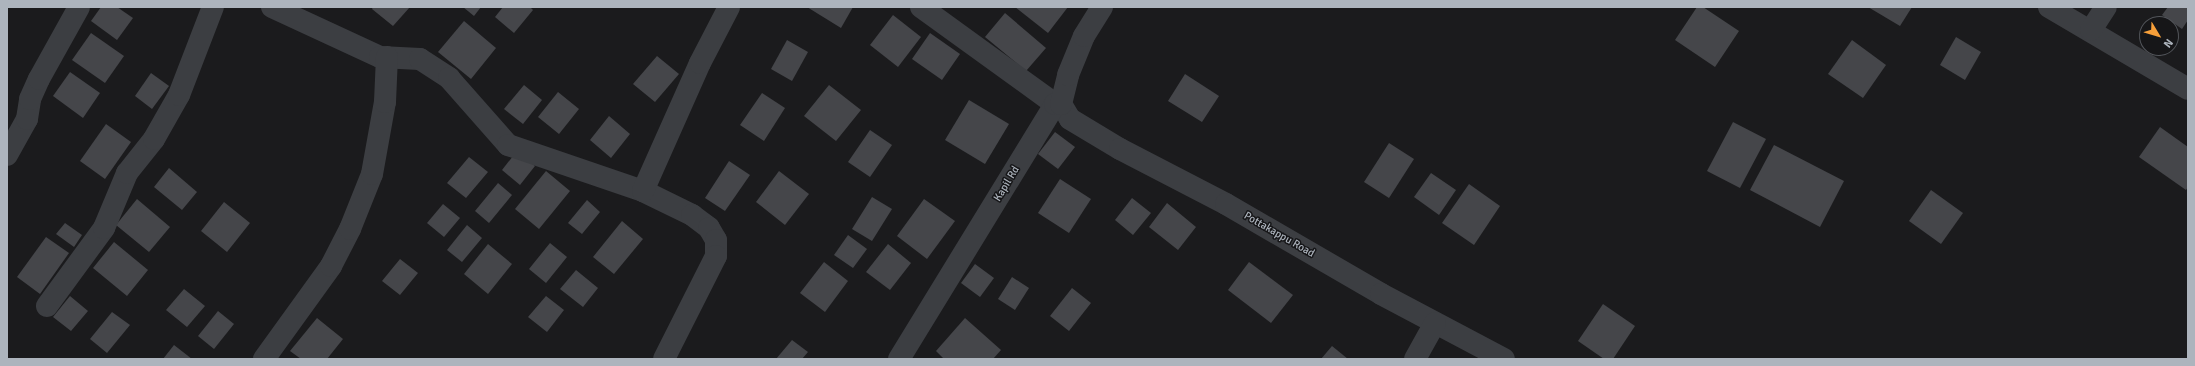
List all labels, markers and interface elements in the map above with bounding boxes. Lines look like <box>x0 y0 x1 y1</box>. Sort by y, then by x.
north arrow <box>2139 16 2179 56</box>
text: N <box>2161 36 2176 50</box>
street label: Kapil Rd <box>991 164 1023 204</box>
street label: Pottakappu Road <box>1241 209 1317 261</box>

